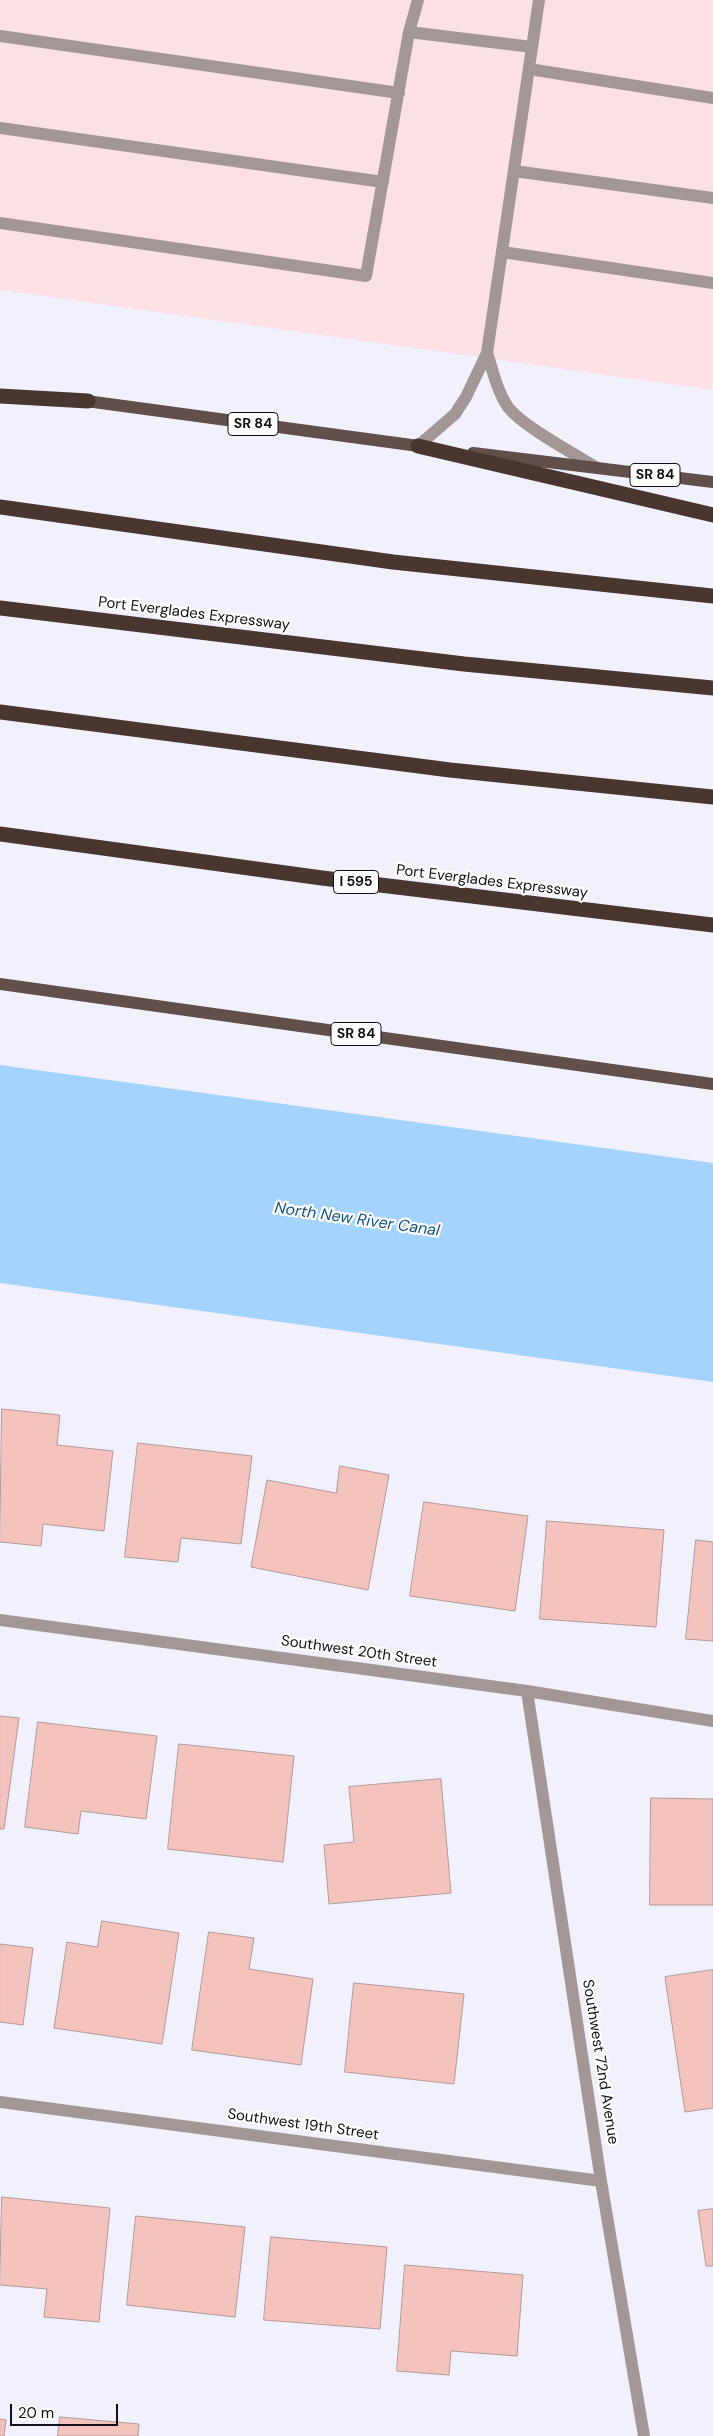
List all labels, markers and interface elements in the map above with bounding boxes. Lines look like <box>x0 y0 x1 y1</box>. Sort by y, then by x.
road number: SR 84 <box>228 412 278 436</box>
road number: SR 84 <box>630 464 680 486</box>
street label: Port Everglades Expressway <box>97 593 291 635</box>
street label: Port Everglades Expressway <box>395 861 589 903</box>
road number: I 595 <box>334 870 378 894</box>
road number: SR 84 <box>331 1022 381 1046</box>
water label: North New River Canal <box>273 1199 441 1241</box>
street label: Southwest 20th Street <box>280 1632 438 1672</box>
street label: Southwest 72nd Avenue <box>578 1978 622 2146</box>
street label: Southwest 19th Street <box>226 2105 380 2145</box>
scale bar <box>12 2394 120 2426</box>
text: 20 m <box>18 2403 54 2423</box>

